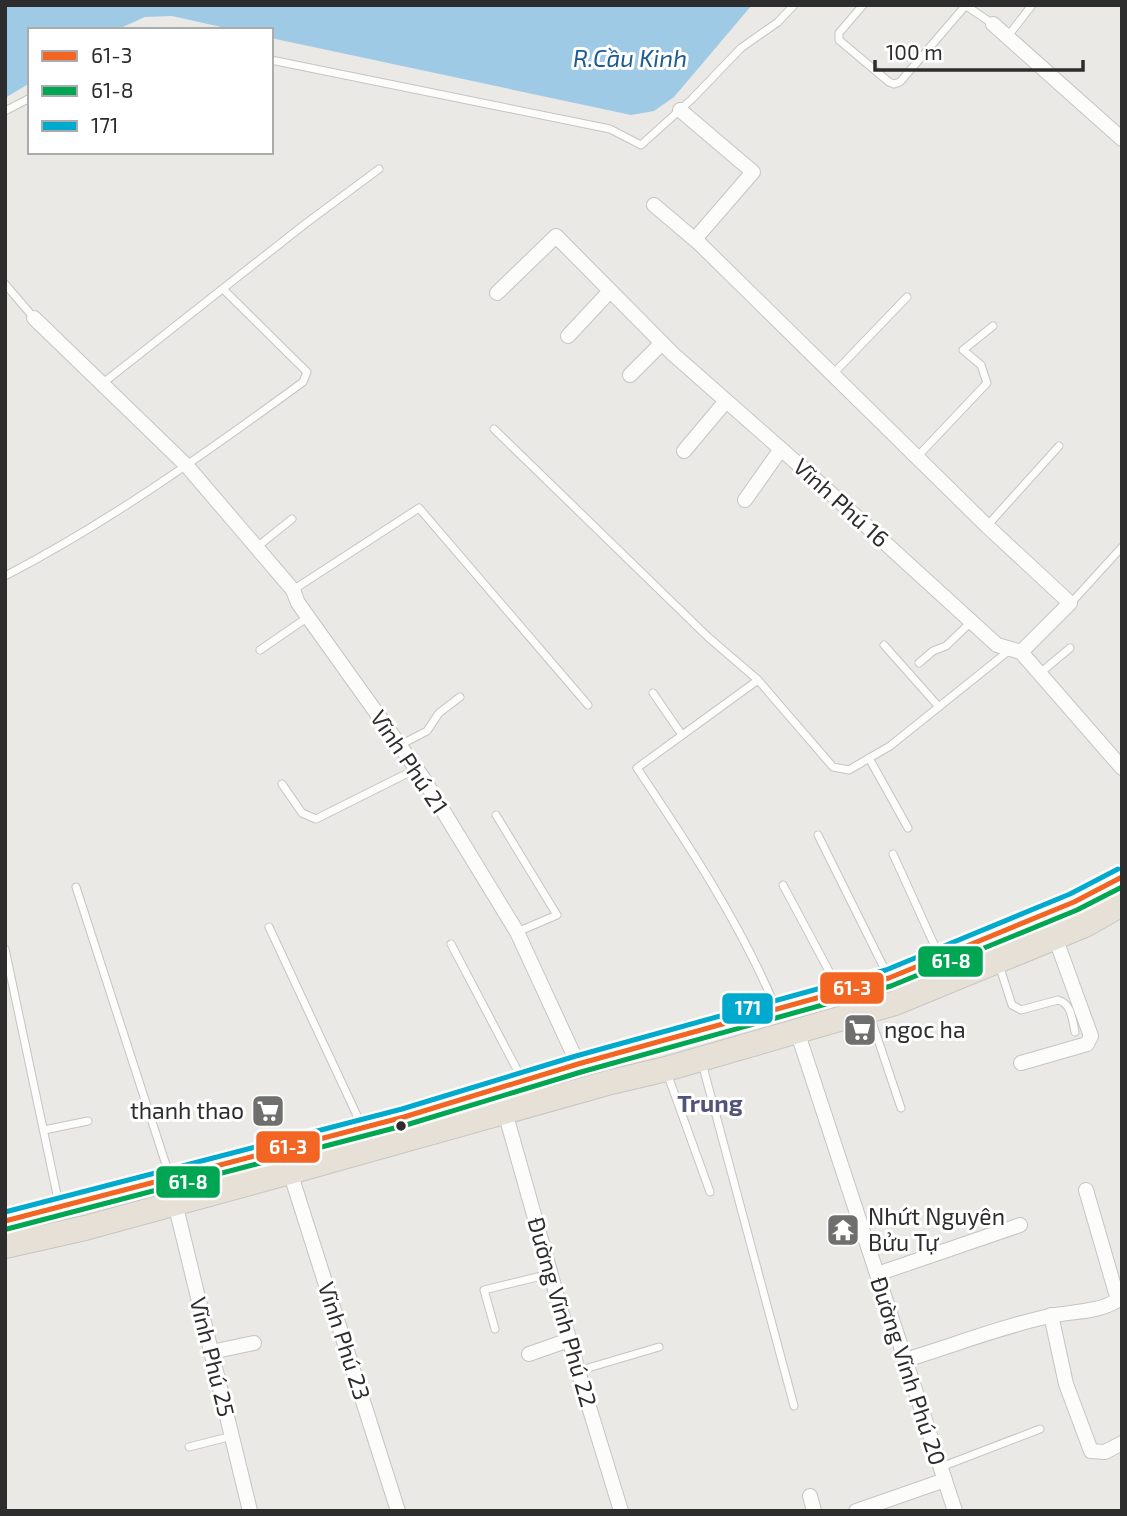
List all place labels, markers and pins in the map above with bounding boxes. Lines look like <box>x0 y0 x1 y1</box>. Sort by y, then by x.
supermarket icon: ngoc ha <box>841 1011 879 1049</box>
place label: ngoc ha <box>884 1015 966 1043</box>
supermarket icon: thanh thao <box>249 1092 287 1130</box>
place label: thanh thao <box>130 1096 244 1124</box>
unlabelled marker <box>394 1119 408 1133</box>
place label: Nhứt Nguyên Bửu Tự <box>868 1202 1005 1256</box>
temple icon: Nhứt Nguyên Bửu Tự <box>824 1211 862 1249</box>

